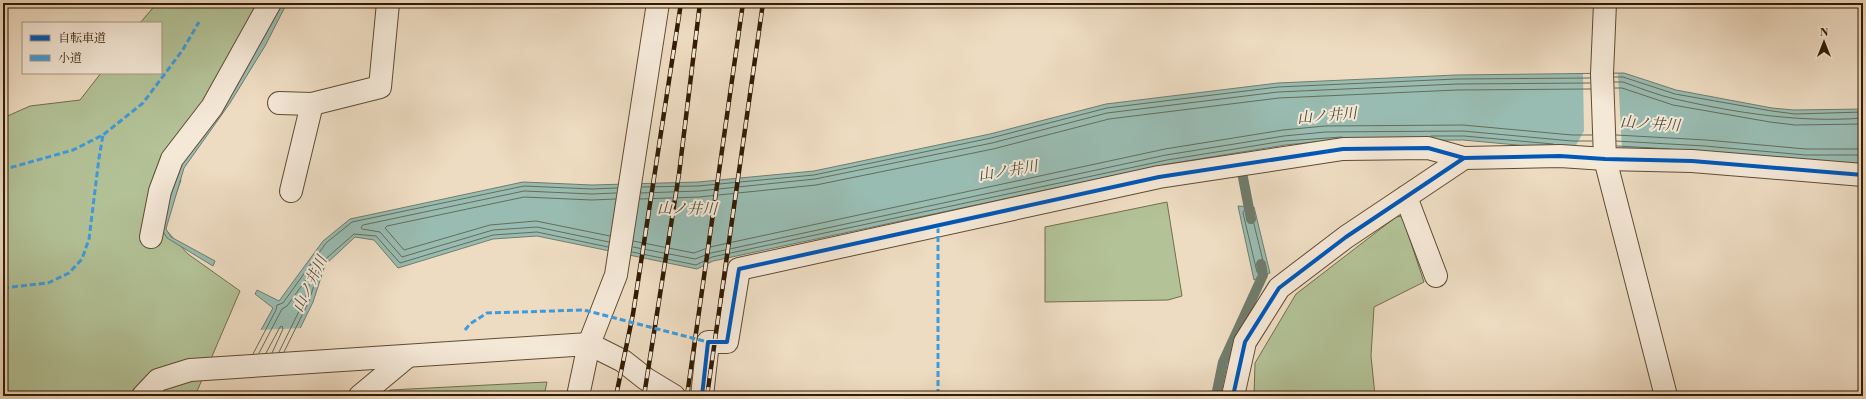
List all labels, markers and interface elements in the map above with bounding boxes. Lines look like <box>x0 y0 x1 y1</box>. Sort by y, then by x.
legend <box>22 22 162 74</box>
north arrow <box>1804 22 1844 62</box>
text: N <box>1820 26 1829 40</box>
text: 自転車道 <box>58 31 106 46</box>
text: 小道 <box>58 51 82 66</box>
water label: 山ノ井川 <box>1296 104 1360 128</box>
water label: 山ノ井川 <box>1619 112 1683 136</box>
water label: 山ノ井川 <box>977 157 1041 185</box>
water label: 山ノ井川 <box>657 199 719 219</box>
water label: 山ノ井川 <box>288 251 333 315</box>

